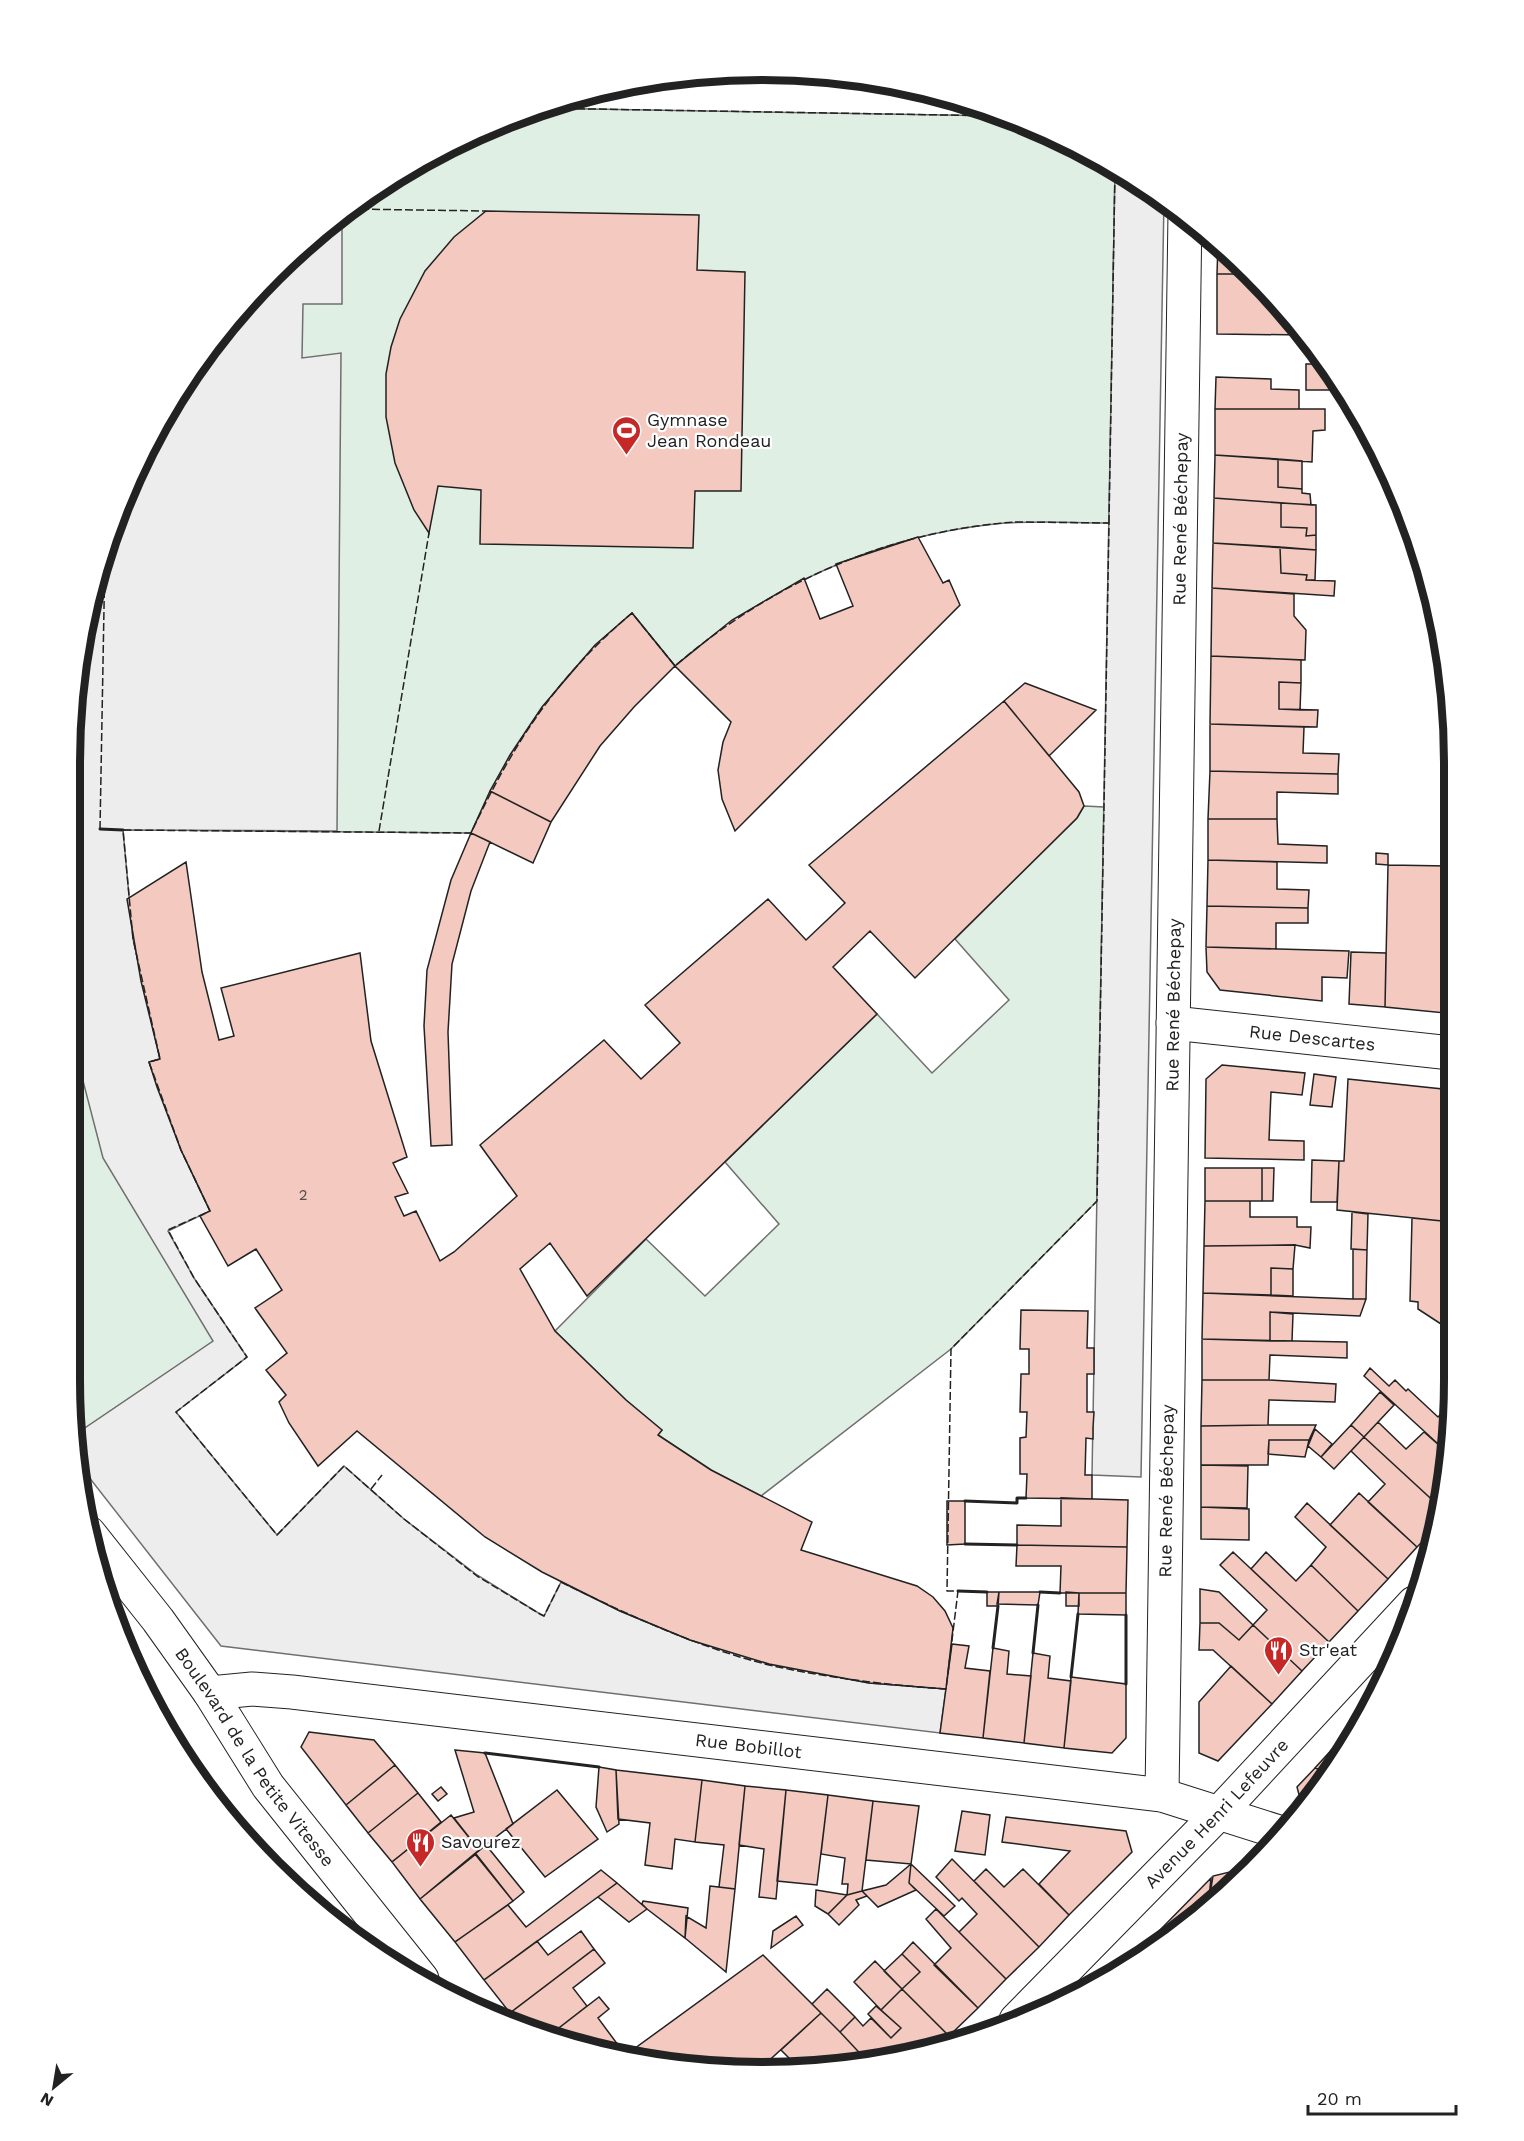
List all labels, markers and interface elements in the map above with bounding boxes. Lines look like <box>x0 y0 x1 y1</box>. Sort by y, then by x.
place label: Gymnase Jean Rondeau <box>647 409 771 451</box>
sports icon: Gymnase Jean Rondeau <box>610 414 642 456</box>
street label: Rue René Béchepay <box>1168 432 1192 606</box>
street label: Rue René Béchepay <box>1161 918 1185 1092</box>
street label: Rue Descartes <box>1248 1020 1376 1055</box>
house number: 2 <box>299 1186 307 1204</box>
street label: Rue René Béchepay <box>1154 1404 1178 1578</box>
restaurant icon: Str'eat <box>1262 1634 1294 1676</box>
place label: Str'eat <box>1299 1639 1357 1660</box>
street label: Boulevard de la Petite Vitesse <box>171 1643 339 1871</box>
street label: Rue Bobillot <box>694 1729 804 1762</box>
street label: Avenue Henri Lefeuvre <box>1140 1734 1293 1892</box>
restaurant icon: Savourez <box>404 1826 436 1868</box>
place label: Savourez <box>441 1831 521 1852</box>
north arrow <box>24 2057 84 2117</box>
scale bar <box>1308 2078 1456 2116</box>
text: N <box>37 2088 57 2111</box>
text: 20 m <box>1317 2088 1362 2109</box>

